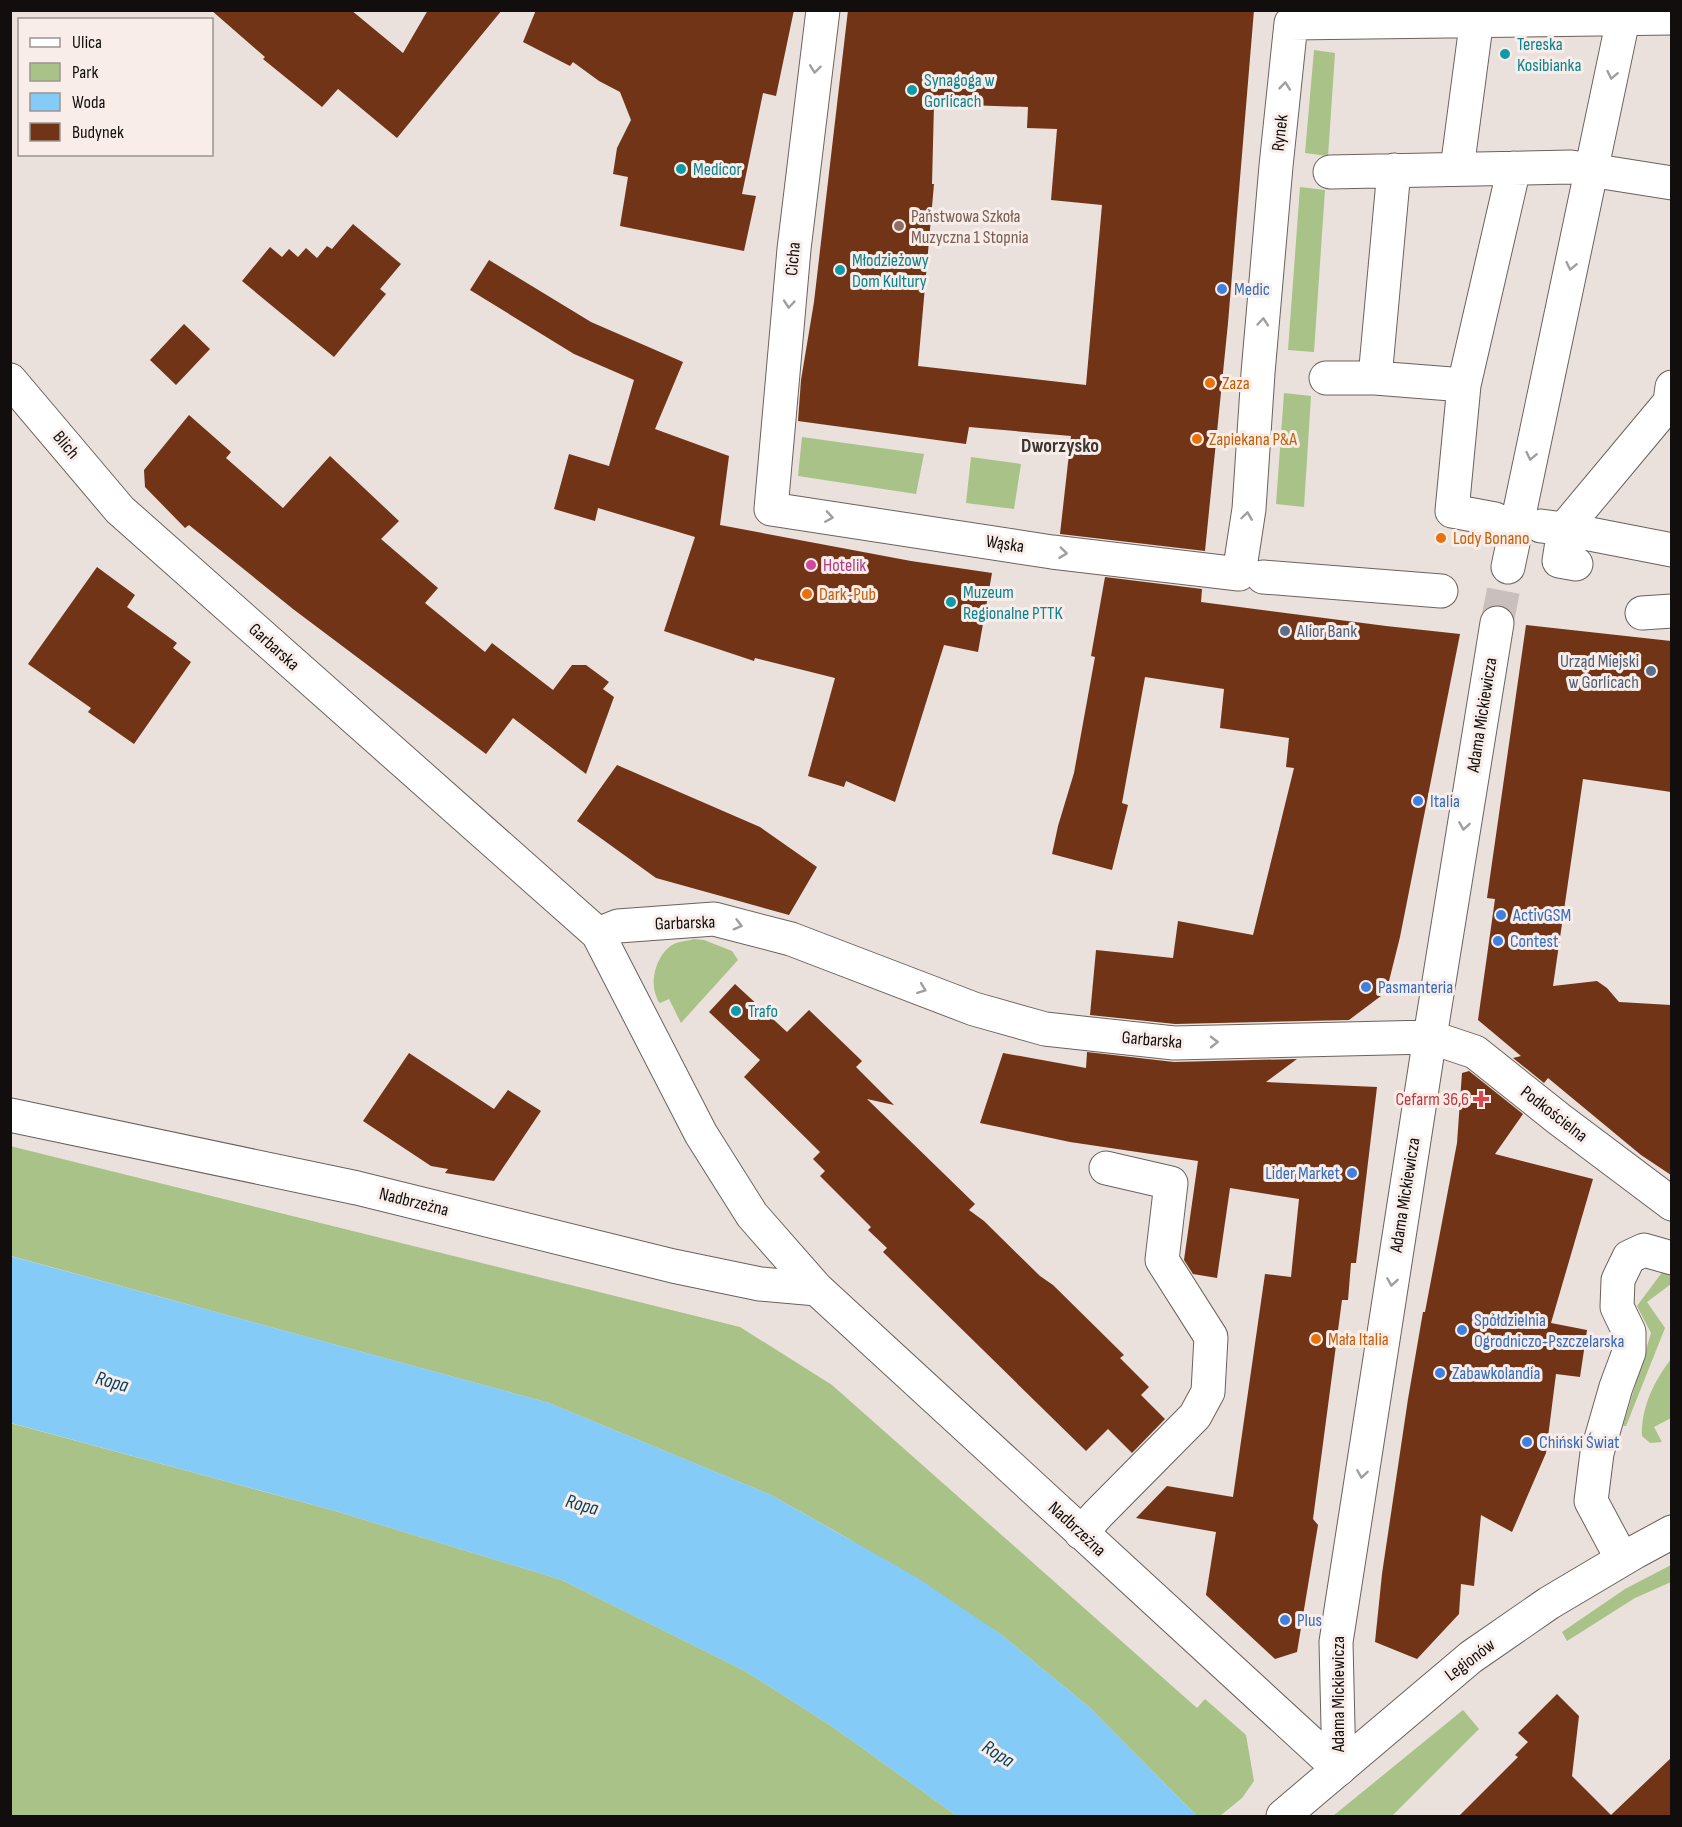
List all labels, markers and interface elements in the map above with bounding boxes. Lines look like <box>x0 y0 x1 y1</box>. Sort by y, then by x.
legend <box>18 18 213 156</box>
text: Ulica <box>72 32 102 53</box>
place label: Tereska Kosibianka <box>1517 34 1581 76</box>
marker: Tereska Kosibianka <box>1498 47 1512 61</box>
text: Park <box>72 62 98 83</box>
one-way arrow <box>810 64 822 73</box>
place label: Synagoga w Gorlicach <box>924 70 995 112</box>
one-way arrow <box>1606 70 1619 80</box>
one-way arrow <box>1278 82 1291 91</box>
marker: Synagoga w Gorlicach <box>905 83 919 97</box>
text: Woda <box>72 92 105 113</box>
street label: Rynek <box>1268 113 1292 152</box>
text: Budynek <box>72 122 124 143</box>
place label: Medicor <box>693 159 742 180</box>
marker: Medicor <box>674 162 688 176</box>
place label: Państwowa Szkoła Muzyczna 1 Stopnia <box>911 206 1029 248</box>
marker: Państwowa Szkoła Muzyczna 1 Stopnia <box>892 219 906 233</box>
street label: Cicha <box>781 241 805 277</box>
place label: Młodzieżowy Dom Kultury <box>852 250 929 292</box>
one-way arrow <box>1565 260 1578 270</box>
marker: Młodzieżowy Dom Kultury <box>833 263 847 277</box>
place label: Medic <box>1234 279 1270 300</box>
marker: Medic <box>1215 282 1229 296</box>
one-way arrow <box>783 299 796 309</box>
one-way arrow <box>1256 318 1269 327</box>
place label: Zaza <box>1222 373 1250 394</box>
marker: Zaza <box>1203 376 1217 390</box>
street label: Blich <box>48 427 84 463</box>
place label: Zapiekana P&A <box>1209 429 1297 450</box>
marker: Zapiekana P&A <box>1190 432 1204 446</box>
district label: Dworzysko <box>1021 434 1099 458</box>
one-way arrow <box>1525 451 1538 461</box>
one-way arrow <box>824 511 834 523</box>
one-way arrow <box>1241 512 1253 521</box>
place label: Lody Bonano <box>1453 528 1530 549</box>
street label: Wąska <box>984 531 1026 557</box>
marker: Lody Bonano <box>1434 531 1448 545</box>
one-way arrow <box>1059 546 1068 559</box>
place label: Hotelik <box>823 555 866 576</box>
marker: Hotelik <box>804 558 818 572</box>
place label: Muzeum Regionalne PTTK <box>963 582 1063 624</box>
place label: Dark-Pub <box>819 584 876 605</box>
marker: Dark-Pub <box>800 587 814 601</box>
marker: Muzeum Regionalne PTTK <box>944 595 958 609</box>
street label: Garbarska <box>244 619 304 675</box>
place label: Alior Bank <box>1296 621 1357 642</box>
marker: Alior Bank <box>1278 624 1292 638</box>
place label: Urząd Miejski w Gorlicach <box>1560 651 1639 693</box>
street label: Adama Mickiewicza <box>1462 656 1501 775</box>
marker: Urząd Miejski w Gorlicach <box>1644 664 1658 678</box>
place label: Italia <box>1430 791 1460 812</box>
marker: Italia <box>1411 794 1425 808</box>
one-way arrow <box>1459 821 1471 830</box>
place label: ActivGSM <box>1512 905 1571 926</box>
marker: ActivGSM <box>1494 908 1508 922</box>
street label: Garbarska <box>654 911 716 935</box>
one-way arrow <box>732 918 743 930</box>
place label: Contest <box>1510 931 1559 952</box>
marker: Contest <box>1491 934 1505 948</box>
place label: Pasmanteria <box>1378 977 1453 998</box>
marker: Pasmanteria <box>1359 980 1373 994</box>
one-way arrow <box>915 982 926 994</box>
place label: Trafo <box>748 1001 778 1022</box>
marker: Trafo <box>729 1004 743 1018</box>
street label: Garbarska <box>1121 1027 1183 1053</box>
one-way arrow <box>1210 1036 1219 1049</box>
street label: Podkościelna <box>1516 1081 1592 1147</box>
place label: Cefarm 36,6 <box>1395 1089 1469 1110</box>
marker: Cefarm 36,6 <box>1474 1092 1488 1106</box>
street label: Adama Mickiewicza <box>1385 1136 1424 1255</box>
place label: Lider Market <box>1265 1163 1341 1184</box>
marker: Lider Market <box>1345 1166 1359 1180</box>
street label: Nadbrzeżna <box>377 1183 451 1221</box>
one-way arrow <box>1386 1276 1399 1286</box>
place label: Spółdzielnia Ogrodniczo-Pszczelarska <box>1474 1310 1624 1352</box>
marker: Spółdzielnia Ogrodniczo-Pszczelarska <box>1455 1323 1469 1337</box>
place label: Mała Italia <box>1328 1329 1389 1350</box>
marker: Mała Italia <box>1309 1332 1323 1346</box>
place label: Zabawkolandia <box>1452 1363 1540 1384</box>
water label: Ropa <box>93 1366 131 1398</box>
marker: Zabawkolandia <box>1433 1366 1447 1380</box>
place label: Chiński Świat <box>1539 1432 1620 1453</box>
marker: Chiński Świat <box>1520 1435 1534 1449</box>
one-way arrow <box>1356 1469 1369 1479</box>
water label: Ropa <box>563 1489 601 1521</box>
street label: Nadbrzeżna <box>1044 1497 1110 1561</box>
place label: Plus <box>1297 1610 1322 1631</box>
marker: Plus <box>1278 1613 1292 1627</box>
street label: Legionów <box>1441 1634 1499 1686</box>
street label: Adama Mickiewicza <box>1328 1636 1349 1753</box>
water label: Ropa <box>978 1735 1018 1773</box>

